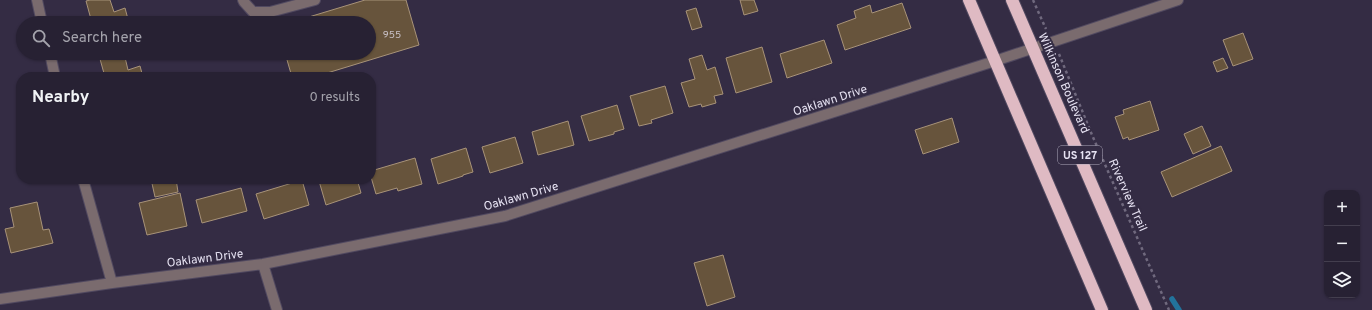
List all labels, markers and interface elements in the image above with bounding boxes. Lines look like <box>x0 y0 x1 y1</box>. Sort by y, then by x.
search box <box>16 16 376 60</box>
icon: search <box>30 27 52 49</box>
text: Search here <box>62 29 142 48</box>
house number: 955 <box>383 29 401 42</box>
street label: Wilkinson Boulevard <box>1034 31 1092 136</box>
street label: Oaklawn Drive <box>791 81 869 120</box>
text: Nearby <box>32 87 89 109</box>
text: 0 results <box>309 90 360 106</box>
road number: US 127 <box>1058 146 1102 164</box>
street label: Riverview Trail <box>1104 157 1150 234</box>
street label: Oaklawn Drive <box>482 179 561 215</box>
map controls <box>1324 190 1360 298</box>
button: + <box>1324 190 1360 226</box>
button: − <box>1324 226 1360 262</box>
street label: Oaklawn Drive <box>166 246 244 272</box>
button: layers <box>1324 262 1360 298</box>

